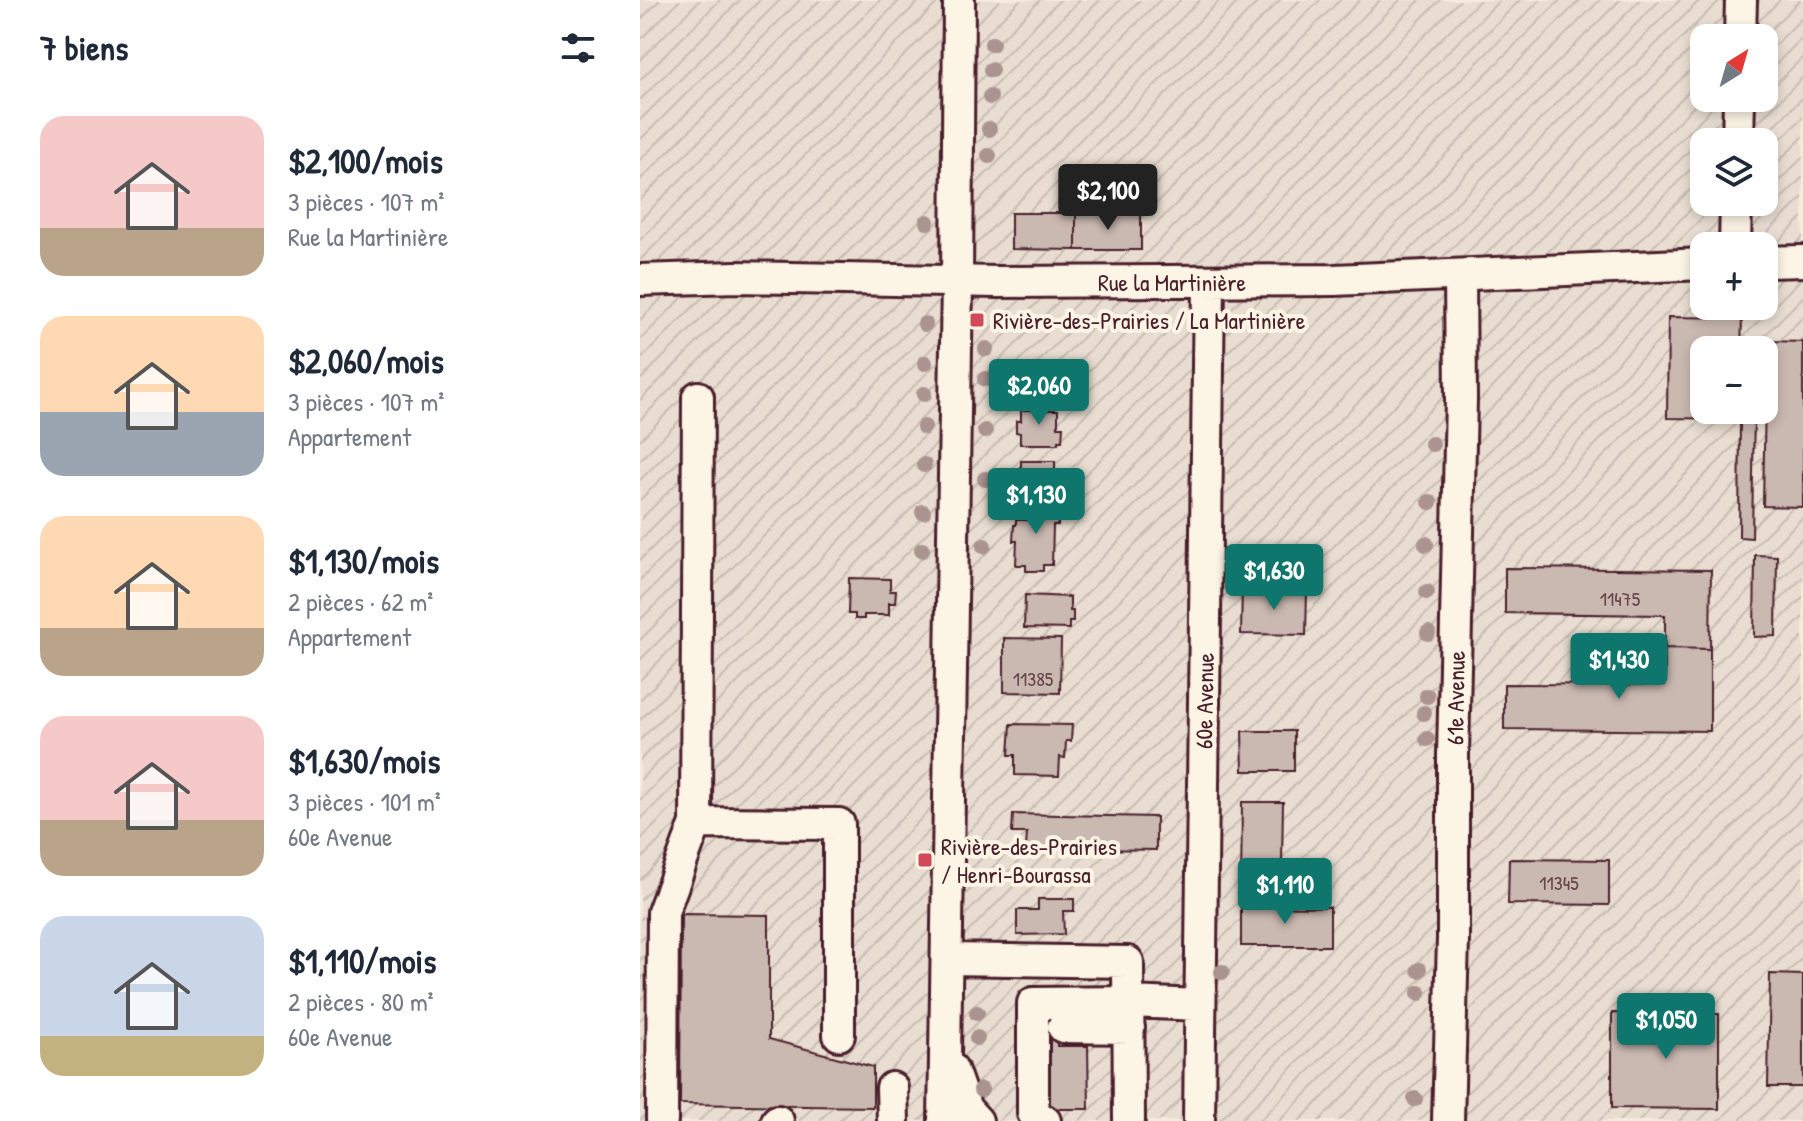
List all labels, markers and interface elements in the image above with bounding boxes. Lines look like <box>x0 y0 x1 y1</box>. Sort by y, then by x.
north arrow <box>1690 24 1778 112</box>
map controls <box>1690 24 1778 424</box>
text: 7 biens <box>40 25 128 71</box>
icon: filters <box>556 26 600 70</box>
button: layers <box>1690 128 1778 216</box>
text: $2,100/mois <box>288 138 443 184</box>
icon: home <box>104 148 200 244</box>
pin: $2,100 <box>1043 164 1173 232</box>
text: $2,100 <box>1076 172 1140 207</box>
text: 3 pièces · 107 m² <box>288 184 444 219</box>
text: Rue la Martinière <box>288 219 448 254</box>
button: + <box>1690 232 1778 320</box>
street label: Rue la Martinière <box>1098 266 1246 298</box>
place label: Rivière-des-Prairies / La Martinière <box>993 304 1306 336</box>
marker: Rivière-des-Prairies / La Martinière <box>968 311 986 329</box>
button: − <box>1690 336 1778 424</box>
text: $2,060/mois <box>288 338 444 384</box>
icon: home <box>104 348 200 444</box>
pin: $2,060 <box>974 359 1104 427</box>
text: $2,060 <box>1007 367 1071 402</box>
text: 3 pièces · 107 m² <box>288 384 444 419</box>
text: Appartement <box>288 419 411 454</box>
pin: $1,130 <box>971 468 1101 536</box>
text: $1,130 <box>1006 476 1066 511</box>
text: $1,130/mois <box>288 538 439 584</box>
pin: $1,630 <box>1209 544 1339 612</box>
icon: home <box>104 548 200 644</box>
text: $1,630 <box>1243 552 1305 587</box>
text: 2 pièces · 62 m² <box>288 584 433 619</box>
house number: 11475 <box>1600 585 1641 612</box>
text: Appartement <box>288 619 411 654</box>
pin: $1,430 <box>1554 633 1684 701</box>
text: $1,430 <box>1589 641 1649 676</box>
street label: 61e Avenue <box>1438 650 1472 745</box>
street label: 60e Avenue <box>1187 652 1221 749</box>
house number: 11385 <box>1013 665 1054 692</box>
text: $1,630/mois <box>288 738 440 784</box>
icon: home <box>104 748 200 844</box>
text: 3 pièces · 101 m² <box>288 784 441 819</box>
text: 60e Avenue <box>288 819 392 854</box>
place label: Rivière-des-Prairies / Henri-Bourassa <box>941 830 1117 890</box>
marker: Rivière-des-Prairies / Henri-Bourassa <box>916 851 934 869</box>
pin: $1,110 <box>1220 858 1350 926</box>
text: $1,110 <box>1256 866 1314 901</box>
house number: 11345 <box>1539 869 1579 896</box>
text: $1,110/mois <box>288 938 436 984</box>
icon: home <box>104 948 200 1044</box>
text: 2 pièces · 80 m² <box>288 984 434 1019</box>
pin: $1,050 <box>1601 993 1731 1061</box>
text: $1,050 <box>1635 1001 1697 1036</box>
text: 60e Avenue <box>288 1019 392 1054</box>

